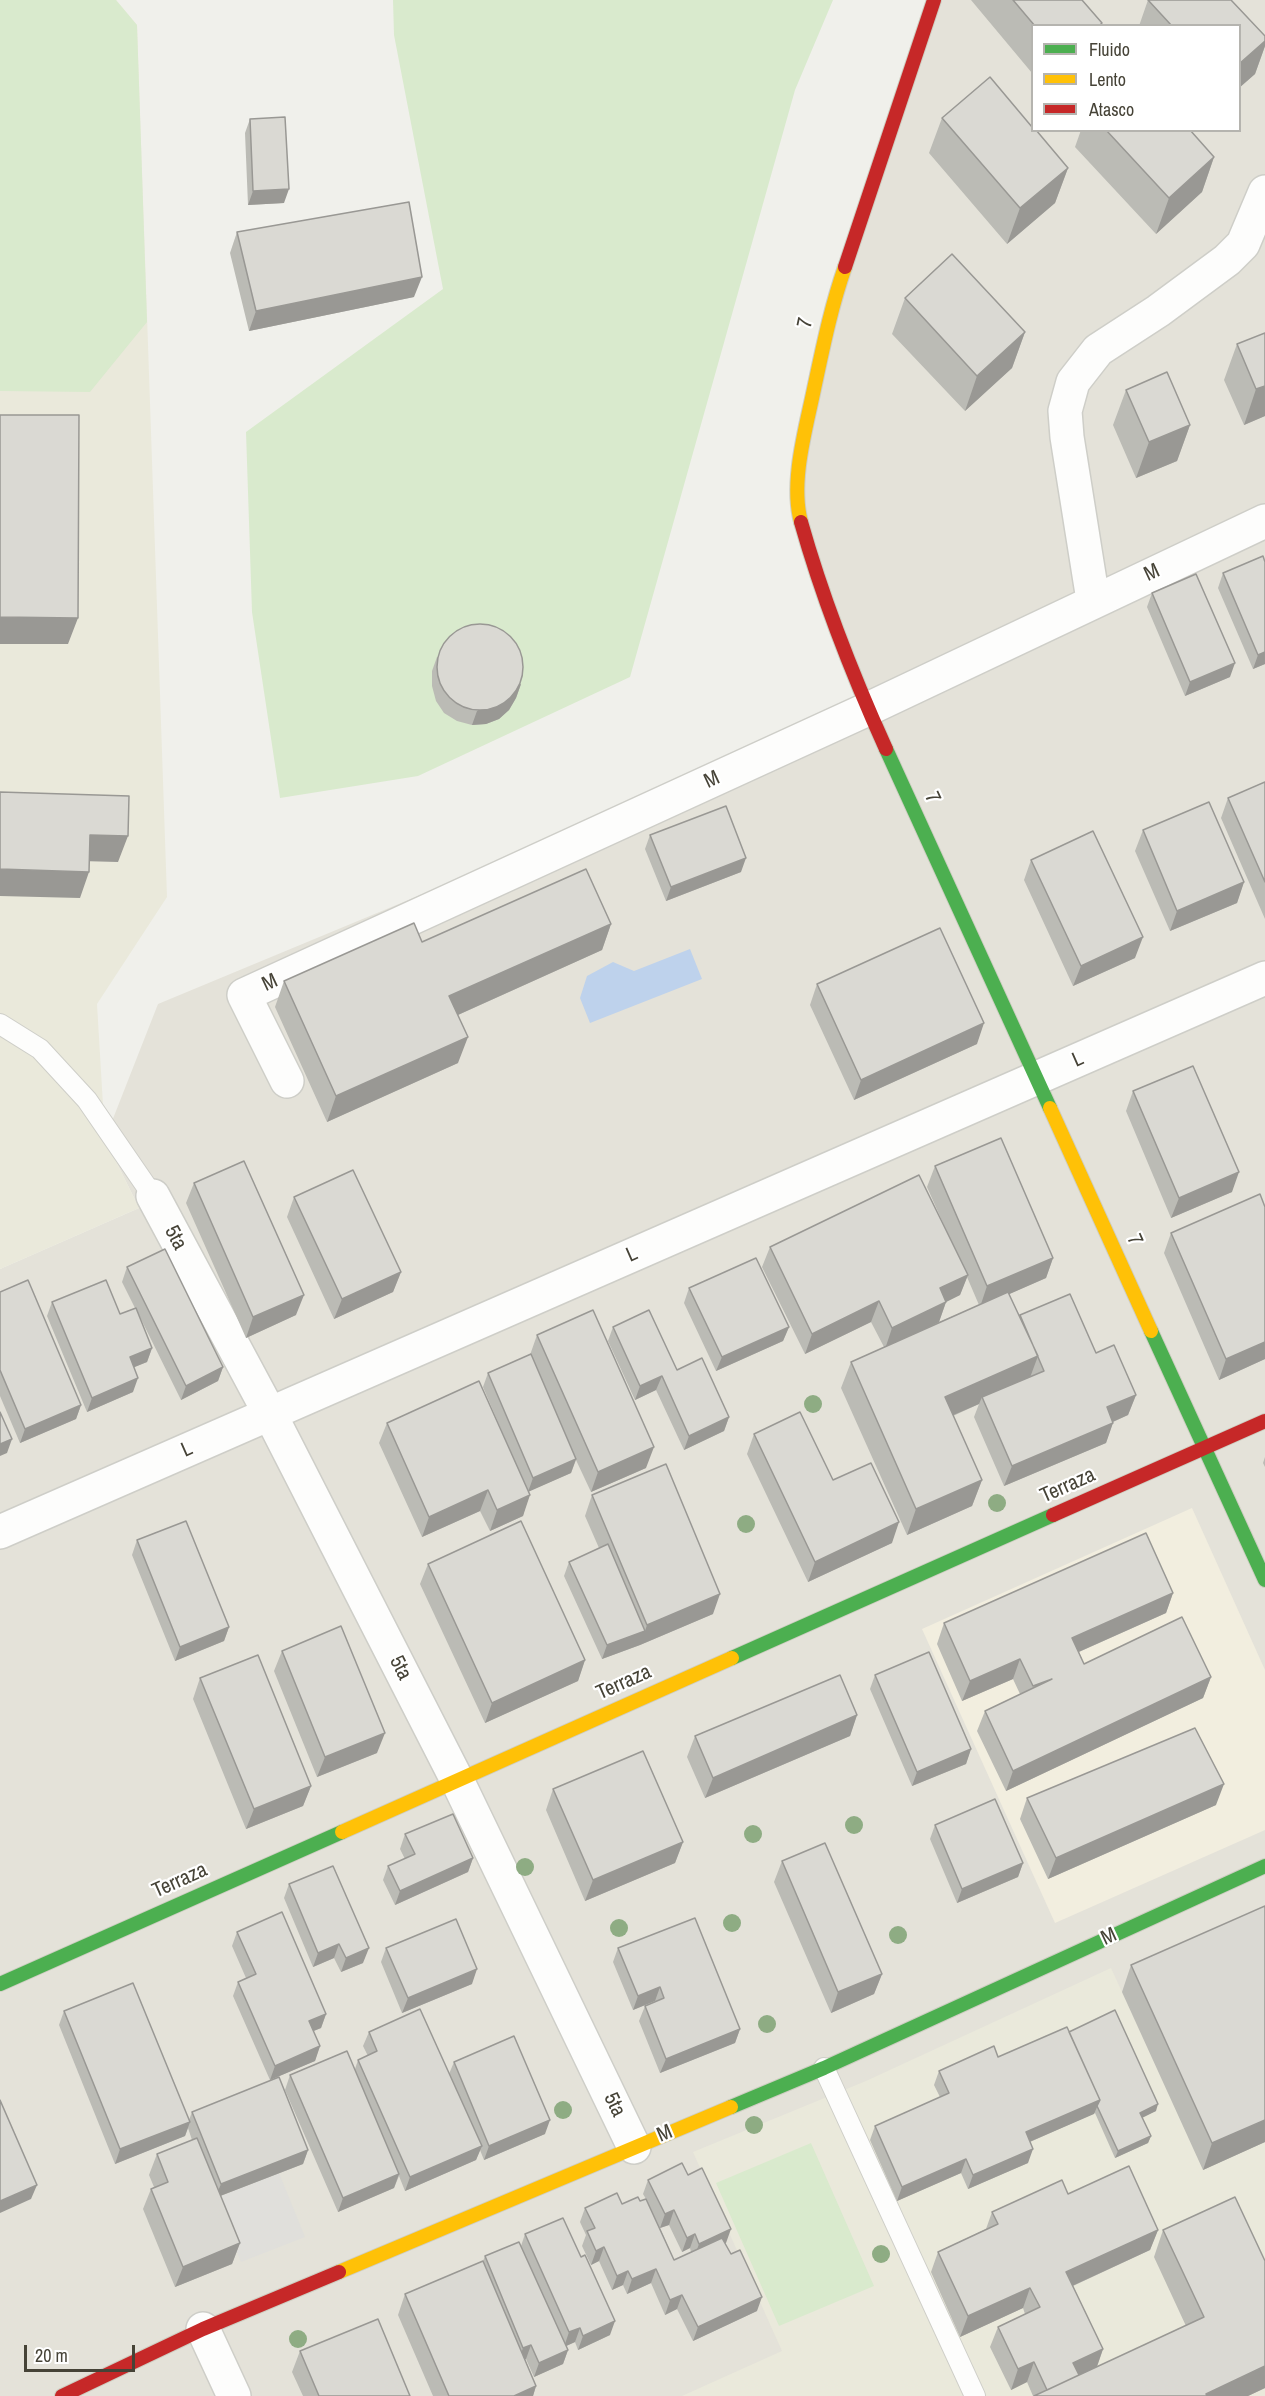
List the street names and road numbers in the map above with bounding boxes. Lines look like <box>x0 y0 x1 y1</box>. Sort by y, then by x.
street label: 7 <box>793 316 819 330</box>
street label: M <box>1140 559 1164 587</box>
street label: M <box>700 766 724 794</box>
street label: 7 <box>919 788 945 808</box>
street label: M <box>258 969 282 997</box>
street label: L <box>1069 1047 1087 1073</box>
street label: 5ta <box>158 1222 192 1254</box>
street label: 7 <box>1121 1231 1147 1249</box>
street label: L <box>623 1242 641 1268</box>
street label: L <box>178 1437 196 1463</box>
street label: Terraza <box>1037 1463 1099 1509</box>
street label: 5ta <box>383 1652 417 1684</box>
street label: Terraza <box>593 1660 655 1706</box>
street label: Terraza <box>149 1858 211 1904</box>
street label: M <box>1097 1923 1121 1951</box>
street label: 5ta <box>597 2089 631 2121</box>
street label: M <box>653 2120 677 2148</box>

